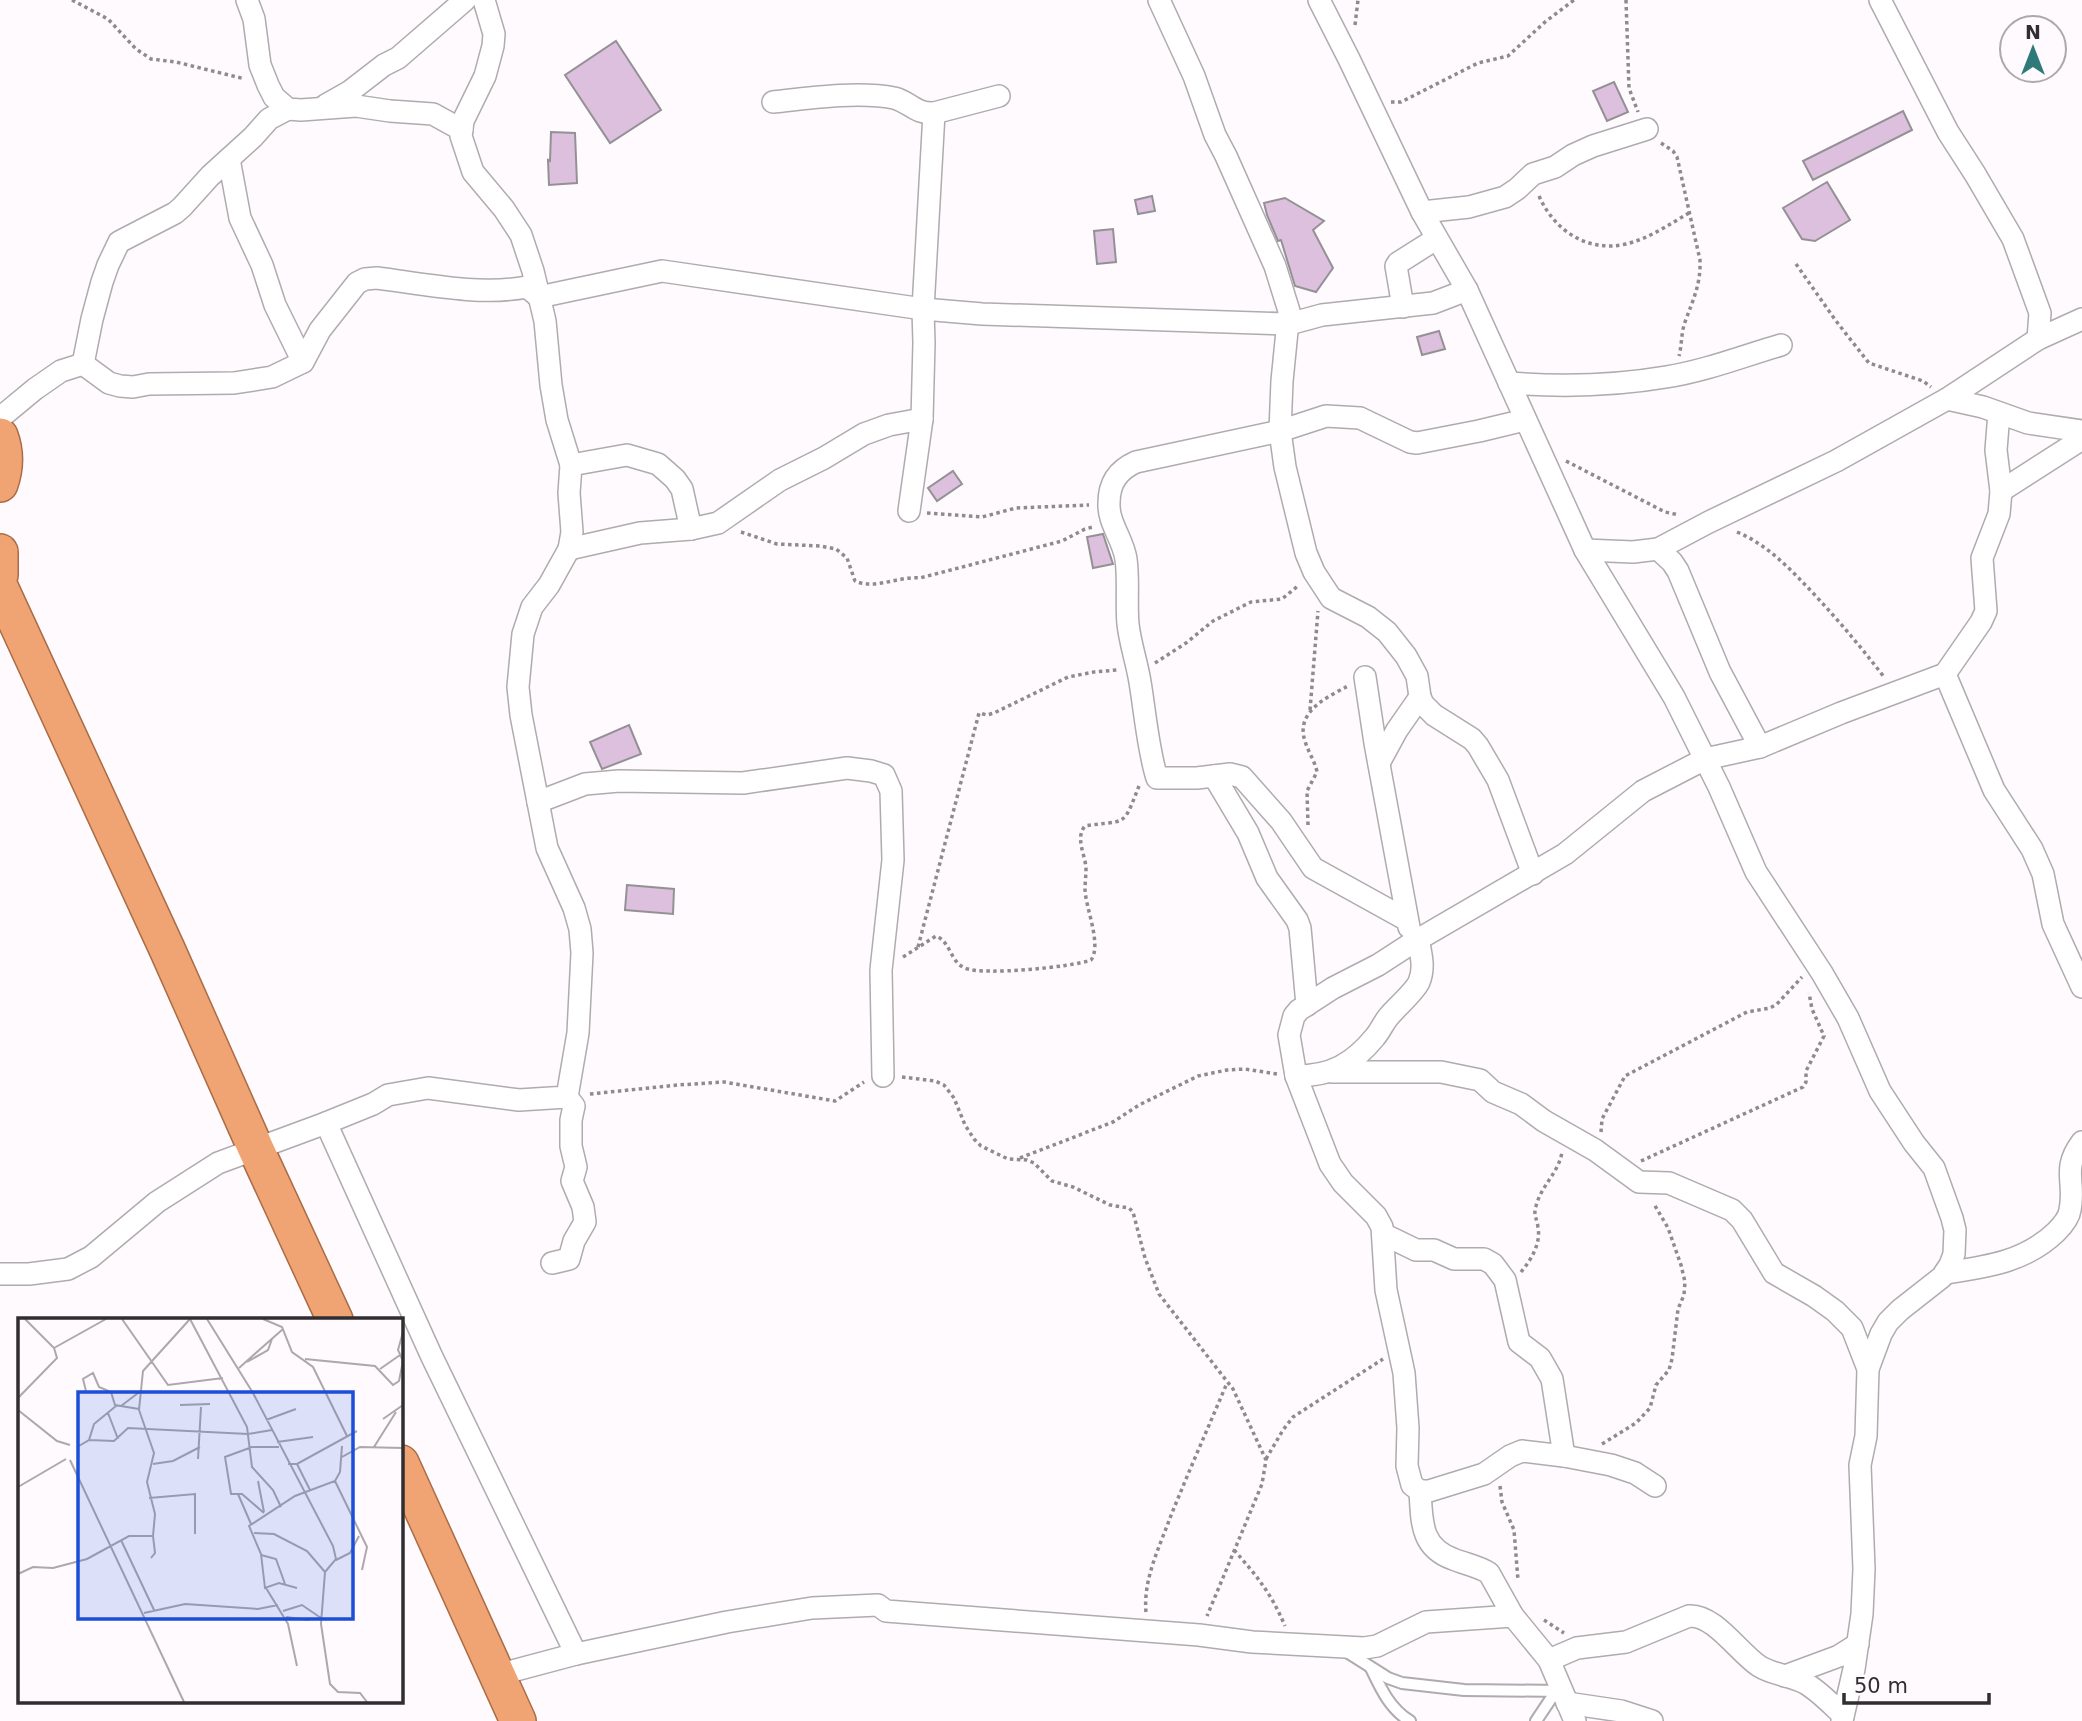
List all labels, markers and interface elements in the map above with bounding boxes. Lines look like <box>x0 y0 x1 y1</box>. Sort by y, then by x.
north arrow <box>1998 14 2068 84</box>
text: N <box>2025 21 2041 43</box>
inset map <box>18 1318 402 1704</box>
scale bar <box>1844 1662 1989 1706</box>
text: 50 m <box>1854 1674 1908 1698</box>

